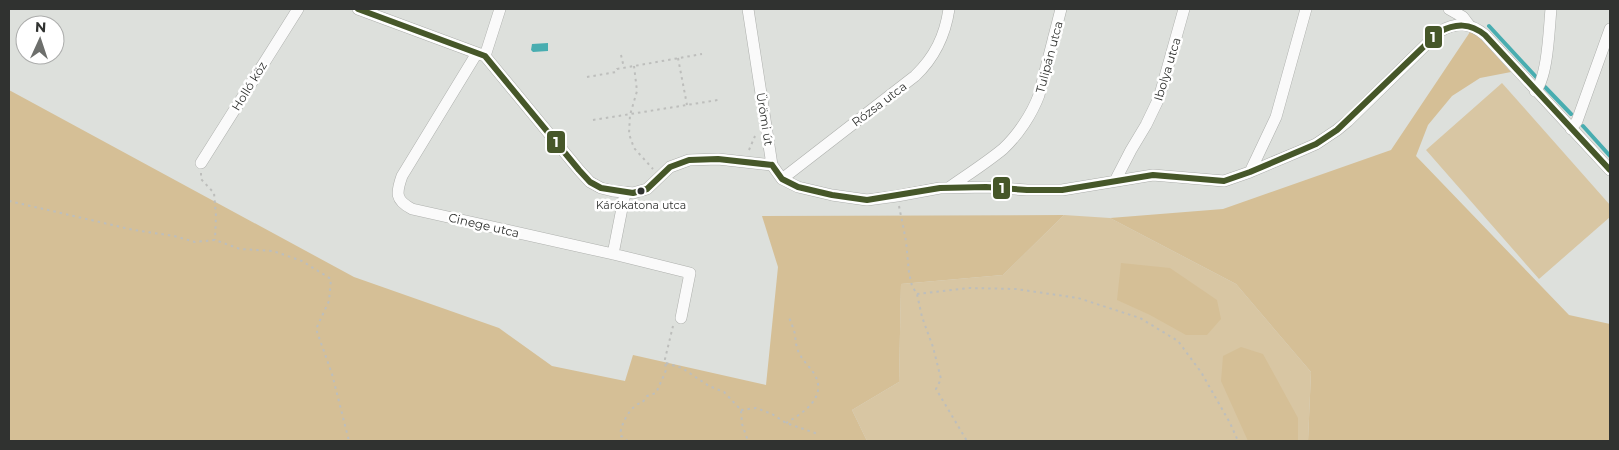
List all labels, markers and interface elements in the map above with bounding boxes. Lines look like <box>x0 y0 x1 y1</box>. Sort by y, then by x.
north arrow <box>15 15 65 65</box>
text: N <box>35 18 47 36</box>
street label: Tulipán utca <box>1032 19 1066 95</box>
line badge: 1 <box>1424 25 1443 49</box>
text: 1 <box>1430 28 1436 46</box>
street label: Ibolya utca <box>1150 35 1184 103</box>
street label: Holló köz <box>228 59 270 113</box>
street label: Rózsa utca <box>849 78 909 130</box>
street label: Ürömi út <box>753 91 777 147</box>
line badge: 1 <box>546 130 566 154</box>
text: 1 <box>553 133 559 151</box>
line badge: 1 <box>992 176 1011 200</box>
text: 1 <box>999 179 1005 197</box>
marker: Kárókatona utca <box>636 186 646 196</box>
place label: Kárókatona utca <box>596 198 686 212</box>
street label: Cinege utca <box>447 210 521 240</box>

